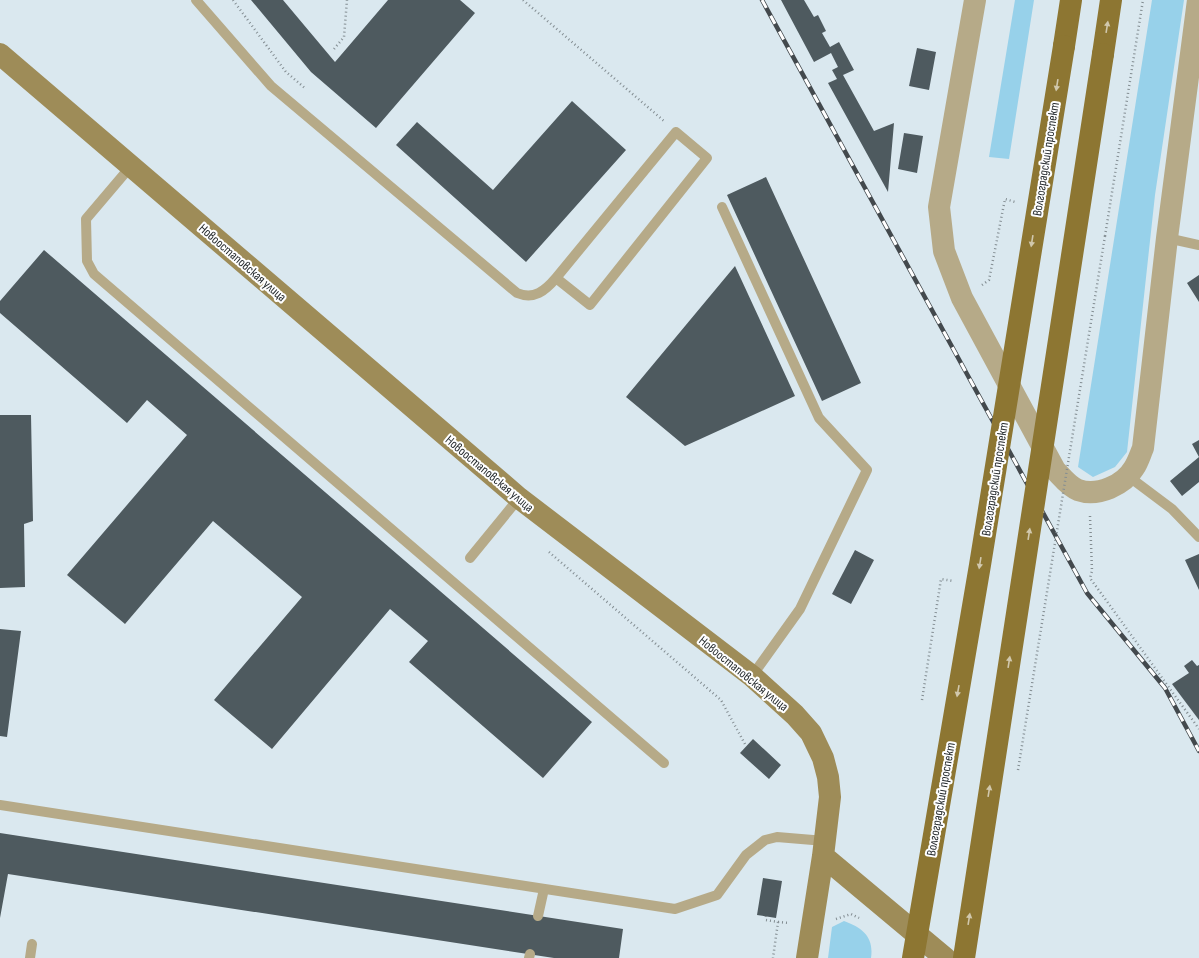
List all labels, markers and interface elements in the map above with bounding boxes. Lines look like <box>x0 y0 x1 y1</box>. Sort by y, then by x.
one-way arrow <box>1104 21 1110 33</box>
one-way arrow <box>1054 79 1060 91</box>
street label: Волгоградский проспект <box>1029 101 1063 217</box>
street label: Новоостаповская улица <box>195 220 289 305</box>
one-way arrow <box>1029 235 1035 247</box>
street label: Волгоградский проспект <box>978 421 1012 537</box>
street label: Новоостаповская улица <box>442 432 537 515</box>
one-way arrow <box>1026 528 1032 540</box>
one-way arrow <box>977 557 983 569</box>
street label: Новоостаповская улица <box>695 633 791 715</box>
one-way arrow <box>1006 656 1012 669</box>
one-way arrow <box>955 685 961 697</box>
street label: Волгоградский проспект <box>923 741 959 857</box>
one-way arrow <box>986 785 992 797</box>
one-way arrow <box>967 913 973 926</box>

